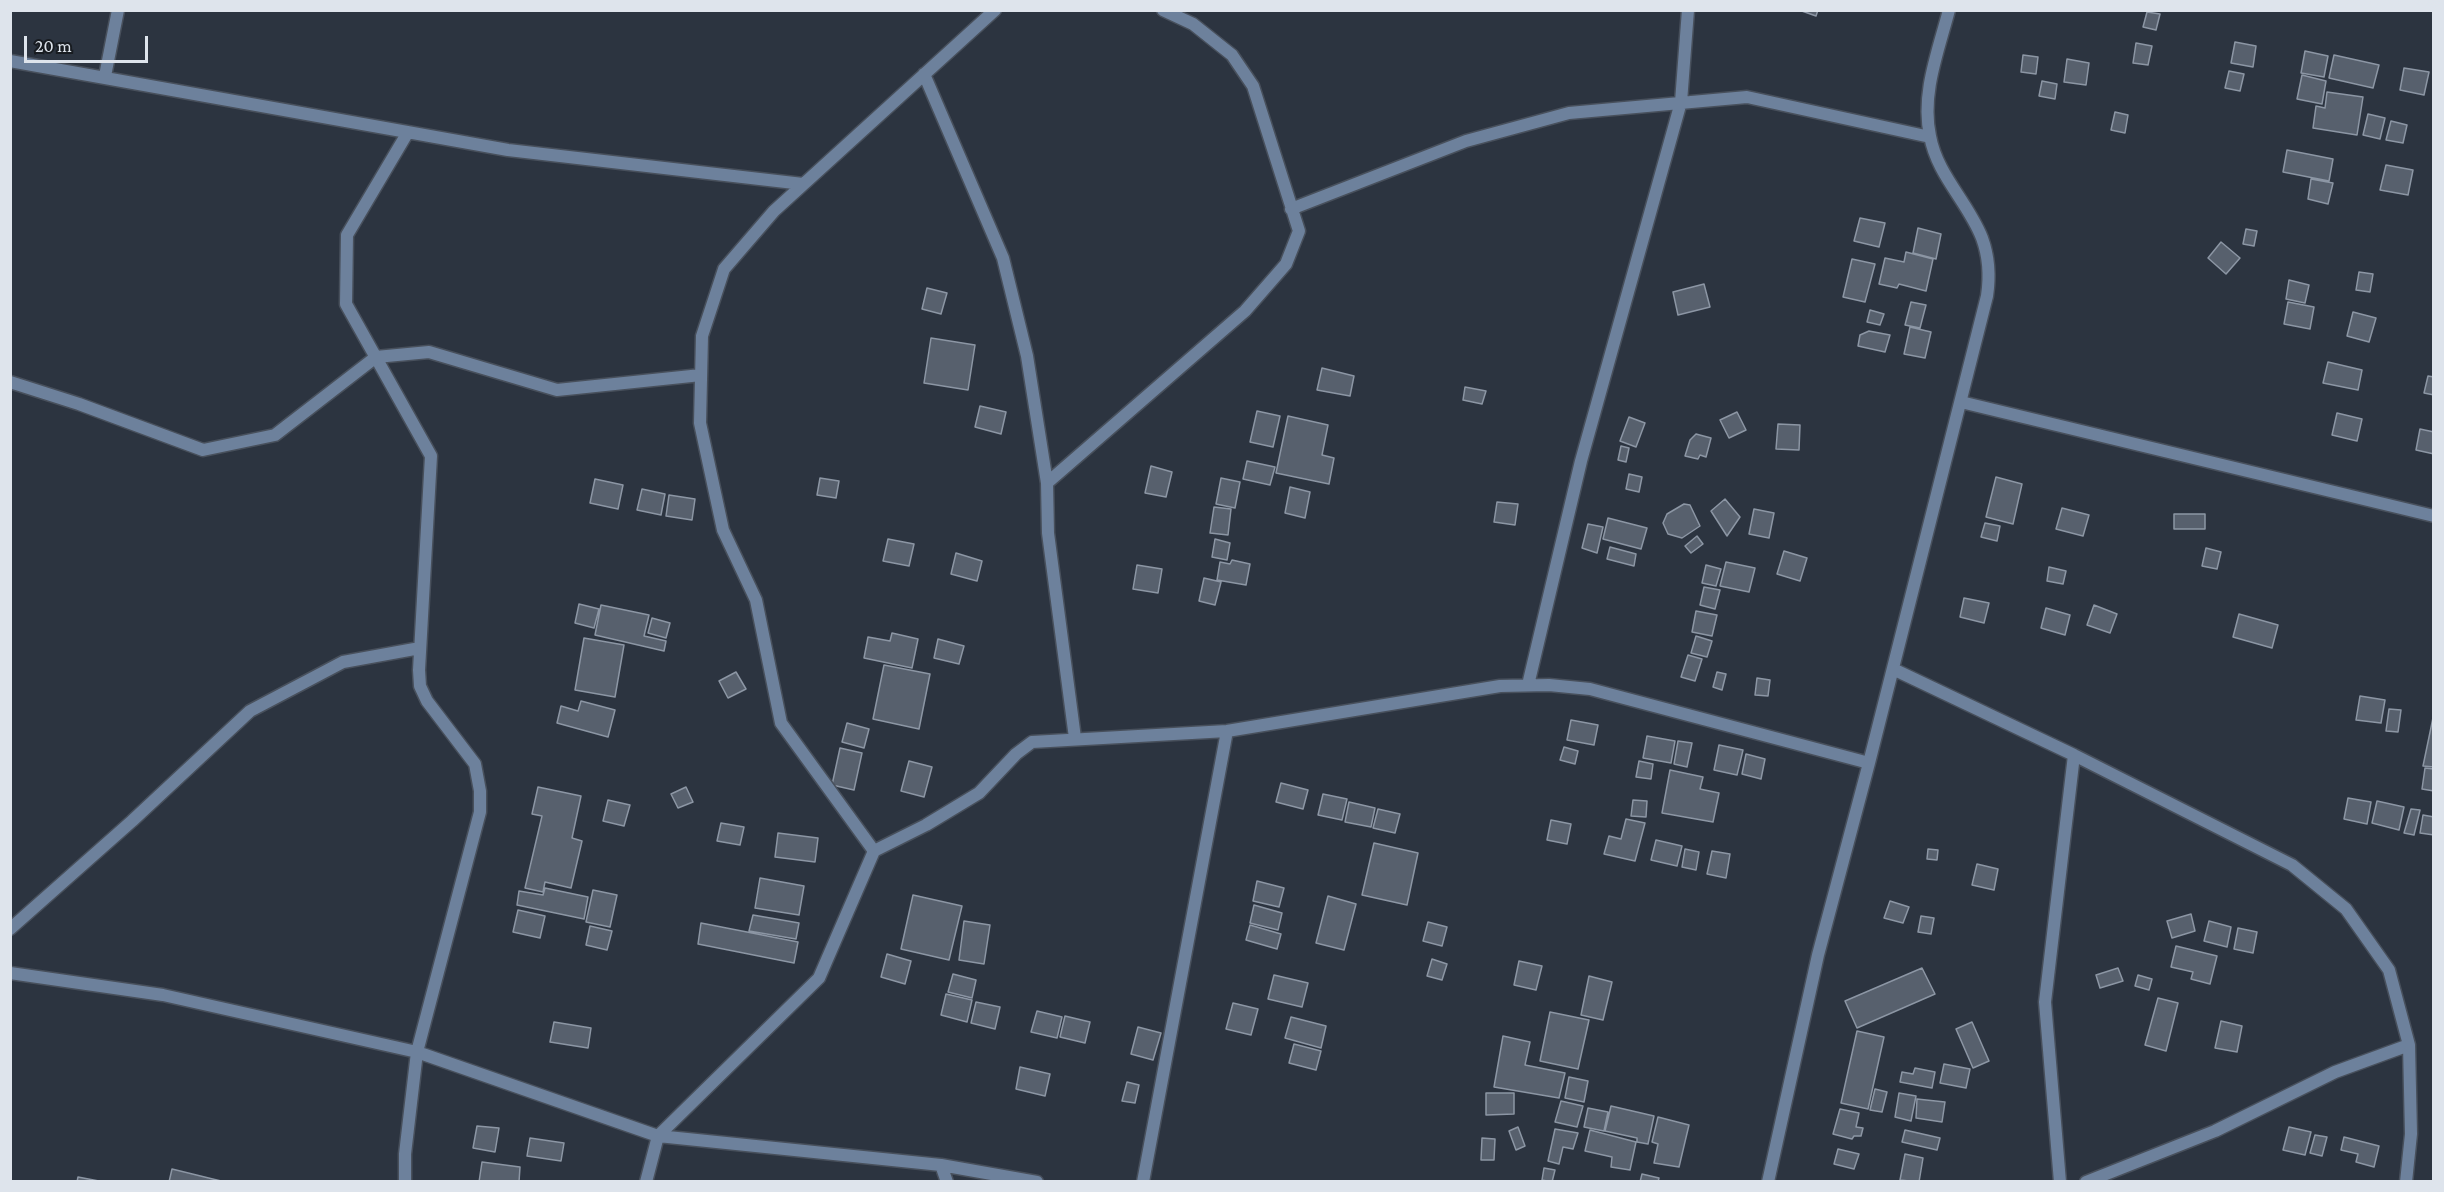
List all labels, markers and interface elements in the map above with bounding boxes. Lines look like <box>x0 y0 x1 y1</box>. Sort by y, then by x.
scale bar <box>27 24 152 62</box>
text: 20 m <box>35 36 72 56</box>

